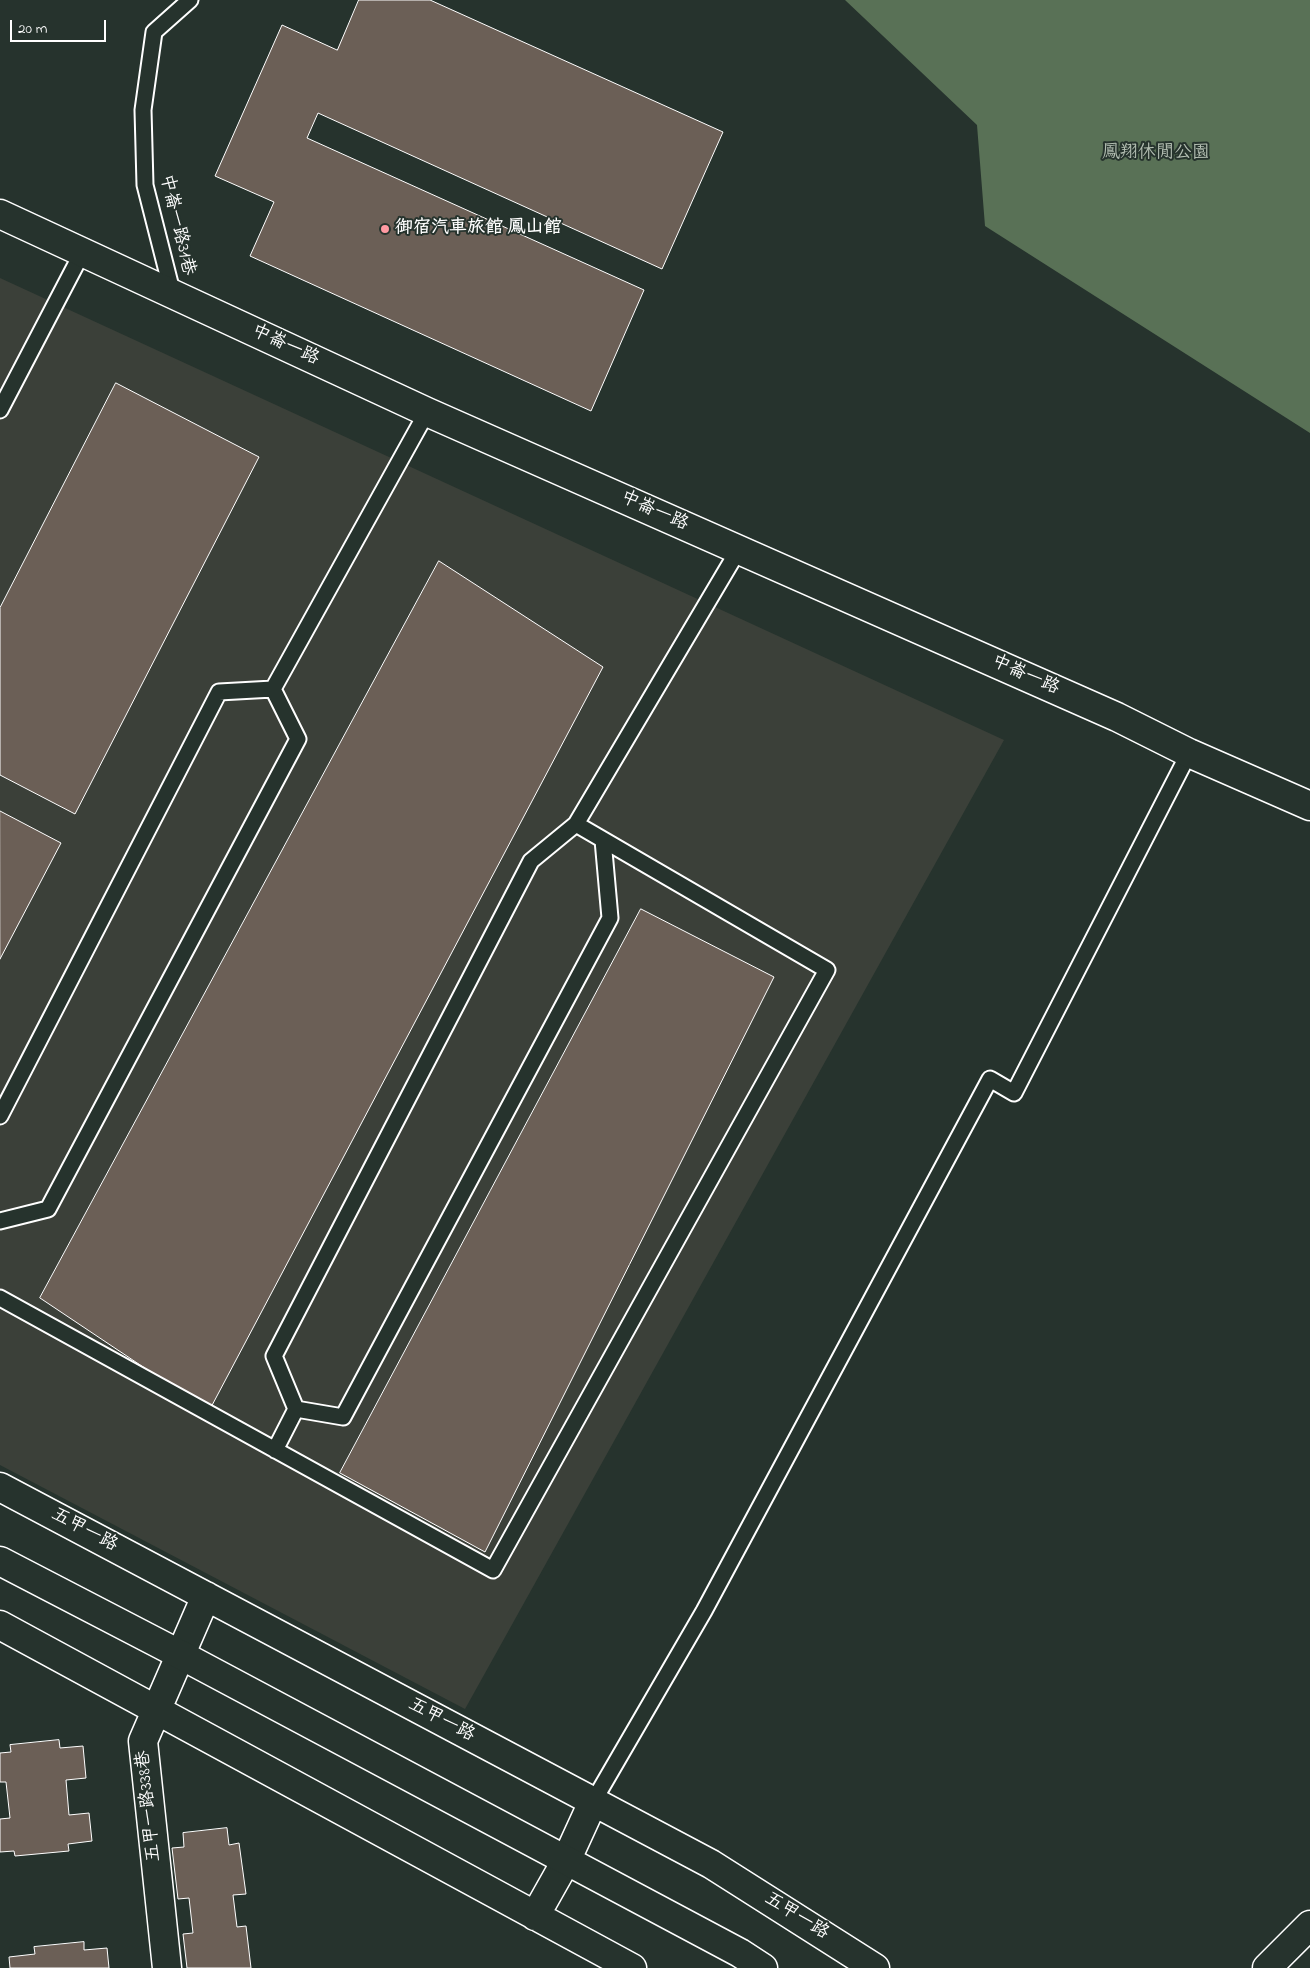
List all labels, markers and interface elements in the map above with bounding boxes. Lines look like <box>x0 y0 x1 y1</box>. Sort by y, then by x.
scale bar <box>12 10 109 42</box>
text: 20 m <box>18 18 47 40</box>
park label: 鳳翔休閒公園 <box>1102 143 1210 165</box>
street label: 中崙一路31巷 <box>154 172 198 278</box>
place label: 御宿汽車旅館 鳳山館 <box>395 218 561 240</box>
marker: 御宿汽車旅館 鳳山館 <box>379 223 391 235</box>
street label: 中崙一路 <box>248 321 322 371</box>
street label: 中崙一路 <box>617 487 691 537</box>
street label: 中崙一路 <box>988 651 1062 701</box>
street label: 五甲一路 <box>47 1505 121 1557</box>
street label: 五甲一路 <box>404 1695 478 1747</box>
street label: 五甲一路338巷 <box>133 1749 167 1863</box>
street label: 五甲一路 <box>760 1889 832 1945</box>

